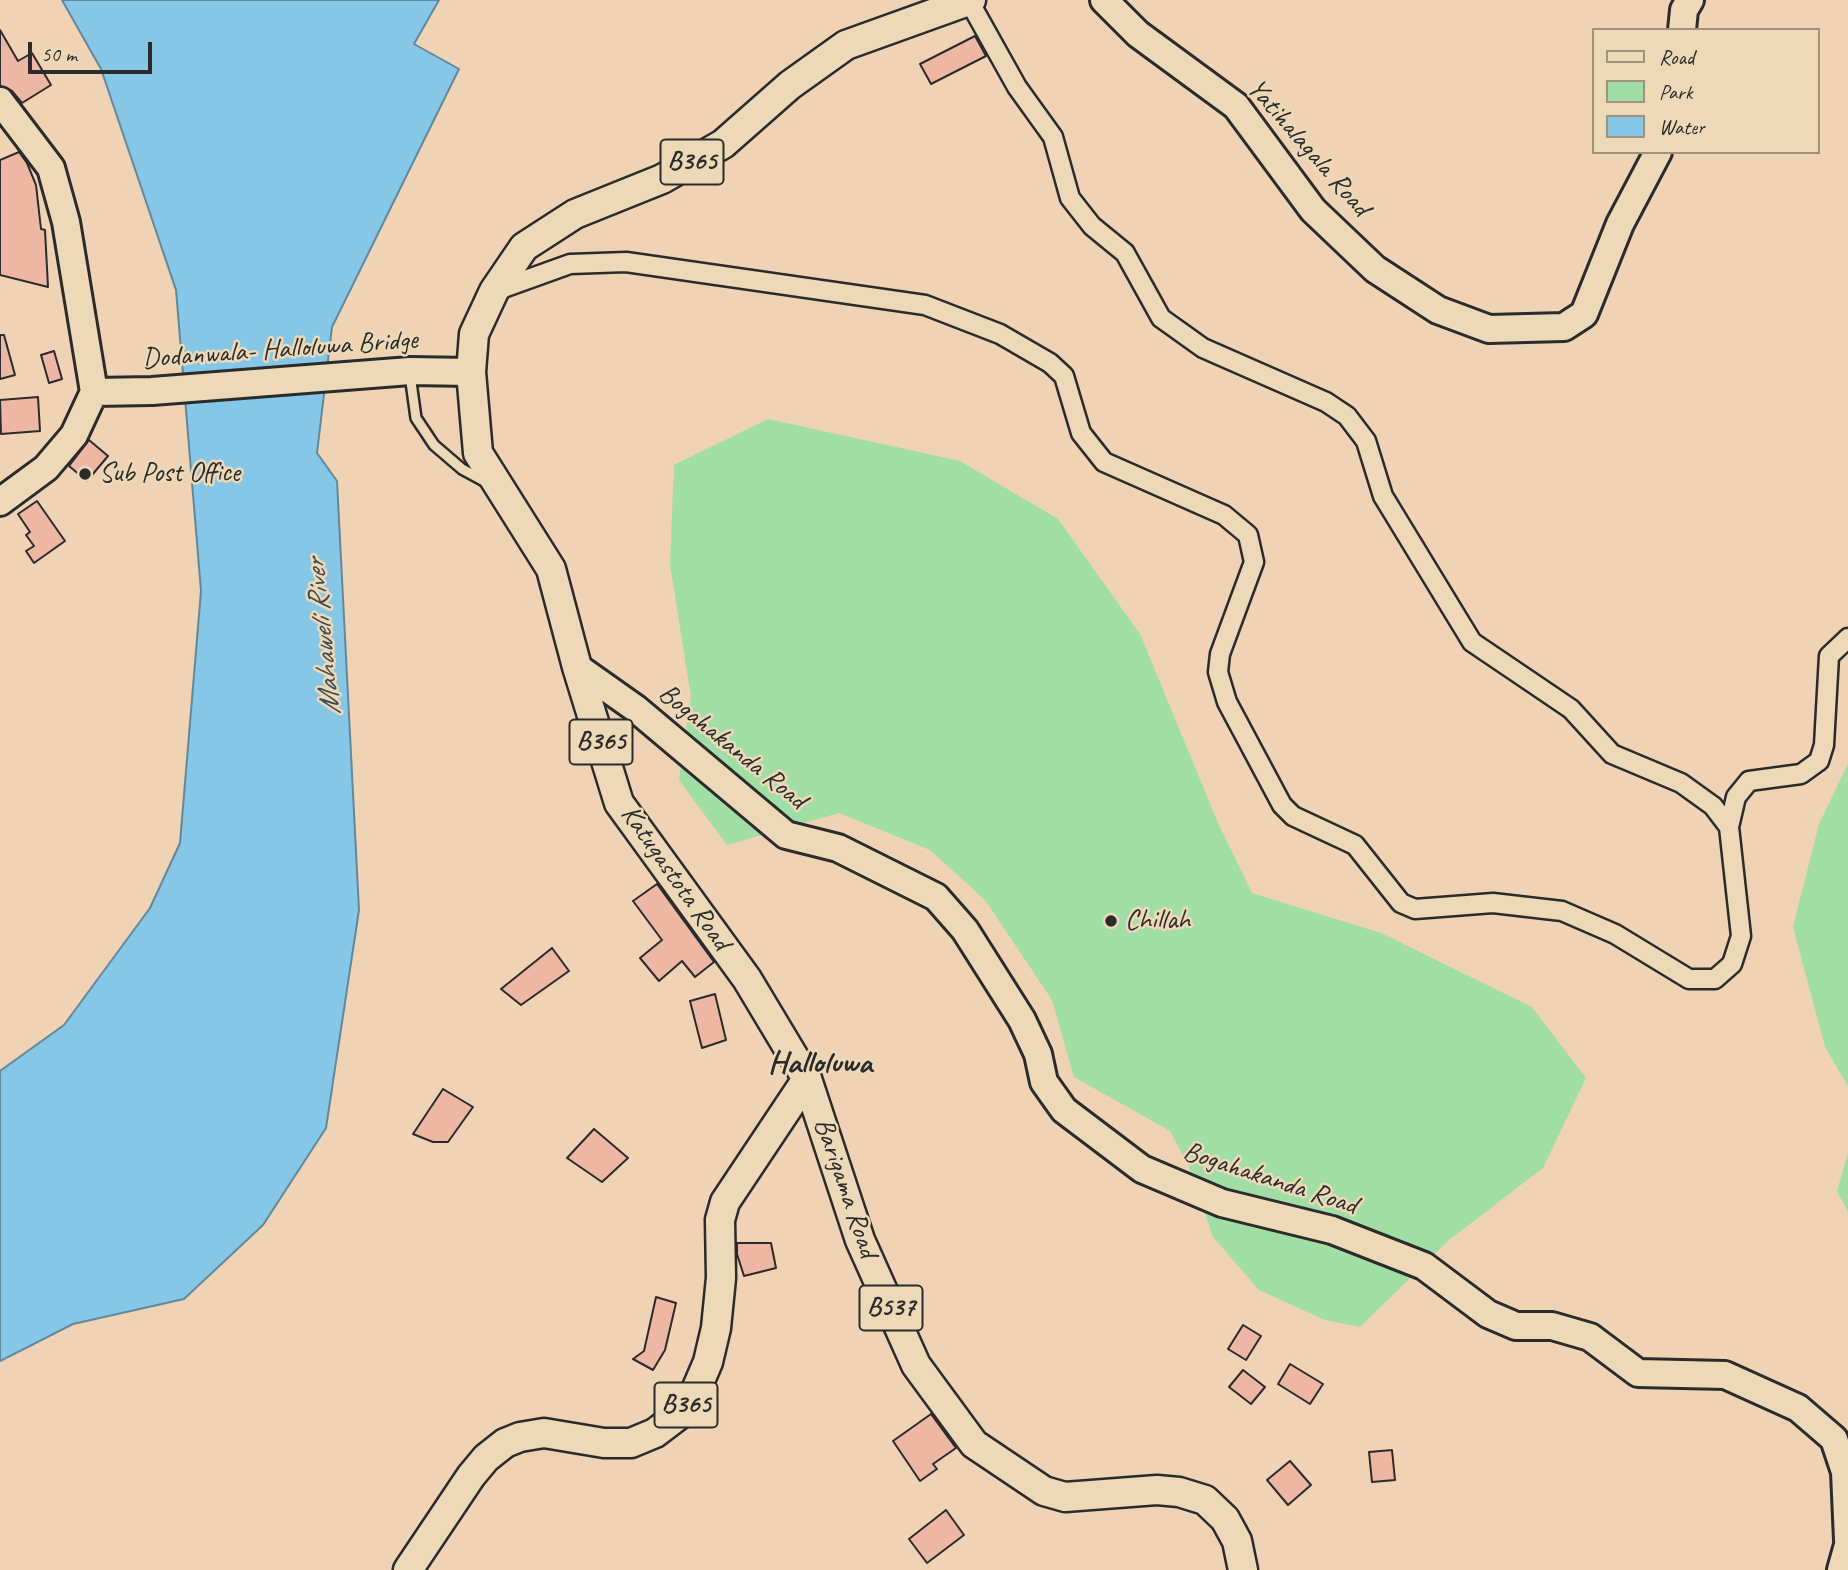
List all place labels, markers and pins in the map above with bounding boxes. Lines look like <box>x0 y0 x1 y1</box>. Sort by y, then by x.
place label: Sub Post Office <box>99 457 240 491</box>
marker: Sub Post Office <box>77 466 93 482</box>
place label: Chillah <box>1125 904 1190 938</box>
marker: Chillah <box>1103 913 1119 929</box>

